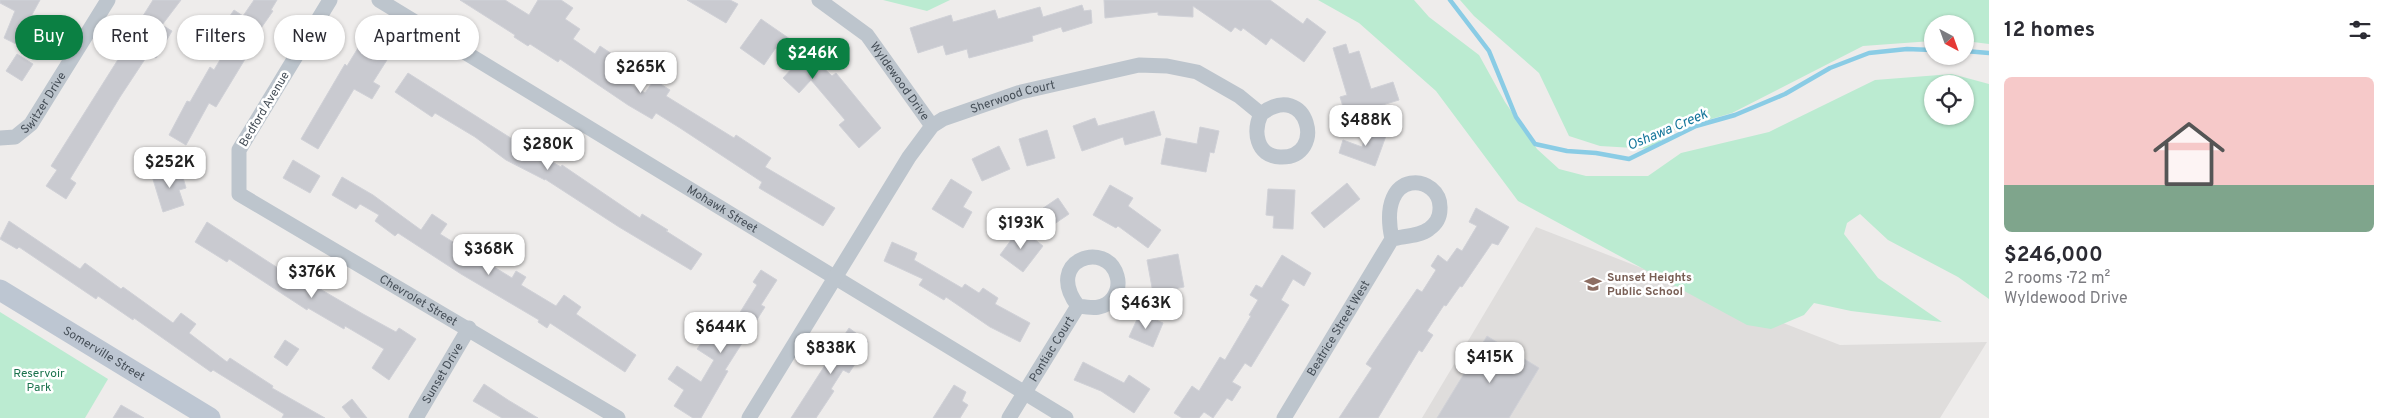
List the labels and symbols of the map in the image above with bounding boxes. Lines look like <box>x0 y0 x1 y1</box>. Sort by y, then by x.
north arrow <box>1924 15 1974 65</box>
pin: $246K <box>778 38 848 80</box>
street label: Wyldewood Drive <box>866 39 933 124</box>
pin: $265K <box>606 52 676 94</box>
street label: Switzer Drive <box>18 69 70 138</box>
street label: Bedford Avenue <box>236 69 294 150</box>
street label: Sherwood Court <box>968 77 1057 118</box>
pin: $488K <box>1331 104 1401 147</box>
water label: Oshawa Creek <box>1625 105 1711 155</box>
pin: $280K <box>513 128 583 171</box>
pin: $252K <box>135 146 205 189</box>
street label: Mohawk Street <box>683 182 760 238</box>
pin: $193K <box>986 208 1056 250</box>
pin: $368K <box>454 234 524 276</box>
pin: $376K <box>277 256 347 299</box>
place label: Sunset Heights Public School <box>1607 270 1692 300</box>
street label: Chevrolet Street <box>376 272 460 330</box>
school or university icon: Sunset Heights Public School <box>1583 274 1603 294</box>
street label: Beatrice Street West <box>1304 278 1374 380</box>
pin: $463K <box>1111 288 1181 330</box>
pin: $644K <box>686 312 756 354</box>
street label: Pontiac Court <box>1026 314 1079 385</box>
street label: Somerville Street <box>60 323 148 385</box>
pin: $838K <box>796 332 866 375</box>
street label: Sunset Drive <box>419 340 468 407</box>
pin: $415K <box>1455 342 1525 384</box>
park label: Reservoir Park <box>13 366 65 396</box>

